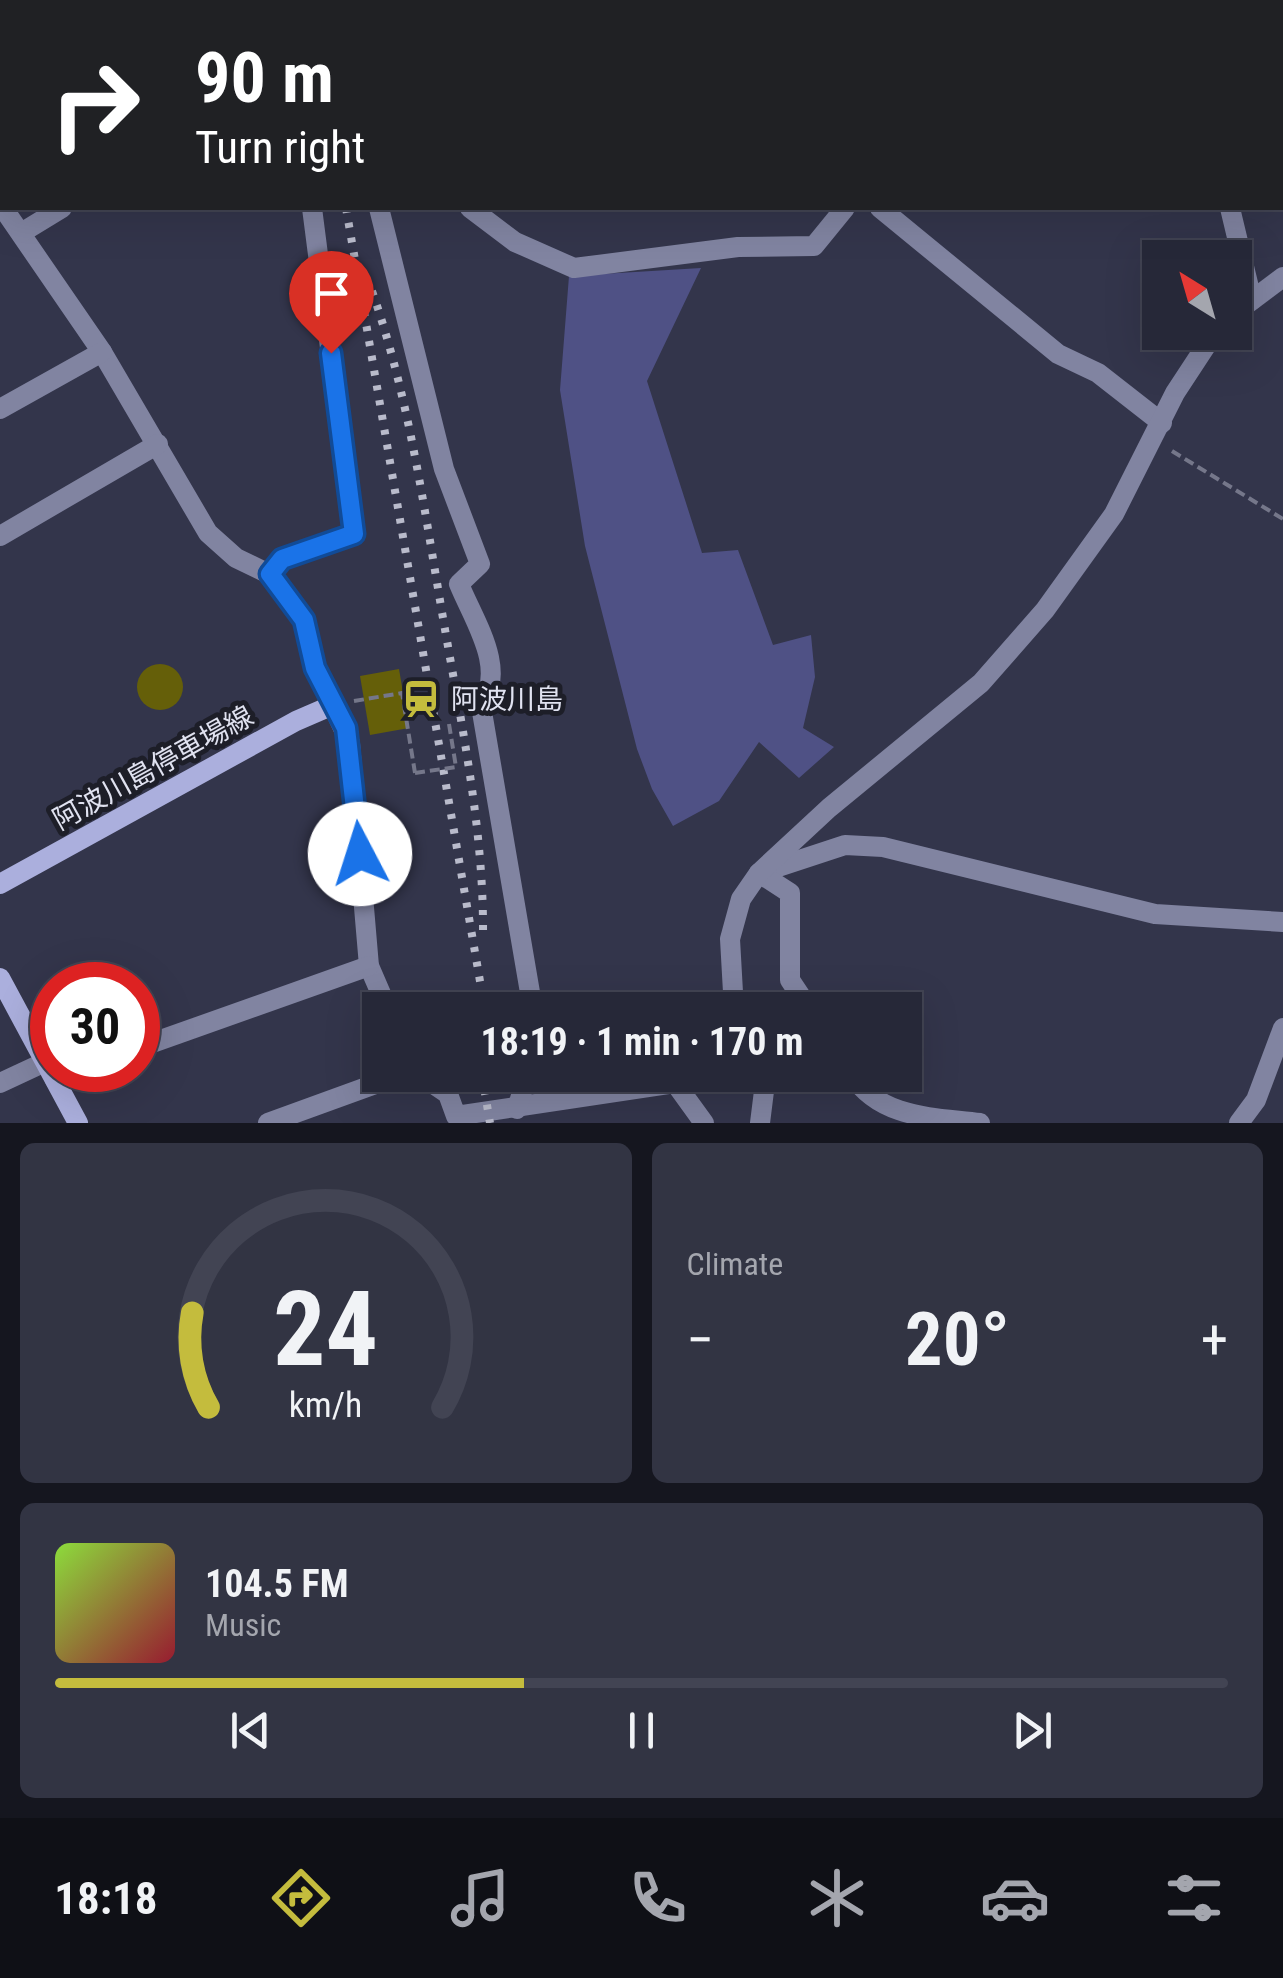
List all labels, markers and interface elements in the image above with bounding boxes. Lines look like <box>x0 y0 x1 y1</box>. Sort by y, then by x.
text: 90 m <box>195 37 334 119</box>
icon: right <box>30 40 160 170</box>
text: Turn right <box>195 121 365 174</box>
north arrow <box>1142 240 1252 350</box>
map controls <box>1142 240 1252 350</box>
pin <box>289 251 374 354</box>
icon: arrive <box>304 266 359 321</box>
station icon: 阿波川島 <box>400 678 442 720</box>
place label: 阿波川島 <box>451 683 563 716</box>
street label: 阿波川島停車場線 <box>47 699 259 837</box>
position arrow <box>308 802 412 906</box>
speed limit sign: 30 <box>30 962 160 1092</box>
text: 18:19 · 1 min · 170 m <box>481 1020 803 1064</box>
text: Climate <box>687 1245 783 1283</box>
text: 24 <box>273 1269 378 1390</box>
text: 20° <box>905 1295 1010 1383</box>
text: − <box>687 1308 714 1372</box>
text: + <box>1201 1308 1228 1372</box>
text: km/h <box>289 1384 363 1426</box>
text: 104.5 FM <box>205 1562 349 1606</box>
text: Music <box>205 1606 281 1644</box>
icon: previous <box>223 1703 278 1758</box>
icon: pause <box>614 1703 669 1758</box>
icon: next <box>1005 1703 1060 1758</box>
icon: directions <box>266 1863 336 1933</box>
icon: music <box>445 1863 515 1933</box>
icon: phone <box>623 1863 693 1933</box>
icon: climate <box>802 1863 872 1933</box>
icon: car <box>980 1863 1050 1933</box>
icon: filters <box>1159 1863 1229 1933</box>
text: 18:18 <box>54 1872 158 1925</box>

